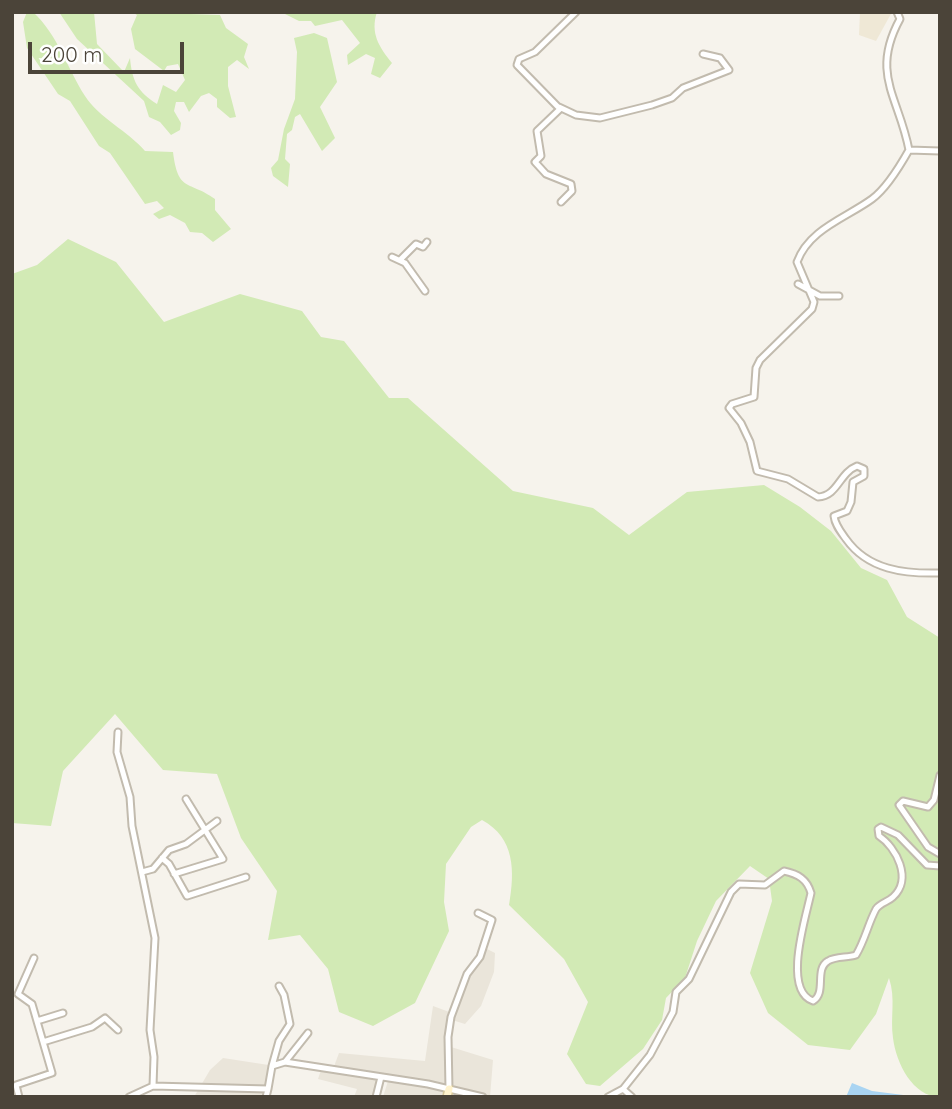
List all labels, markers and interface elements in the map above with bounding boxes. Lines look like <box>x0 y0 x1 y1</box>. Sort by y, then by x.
scale bar <box>32 28 187 72</box>
text: 200 m <box>41 41 103 67</box>

